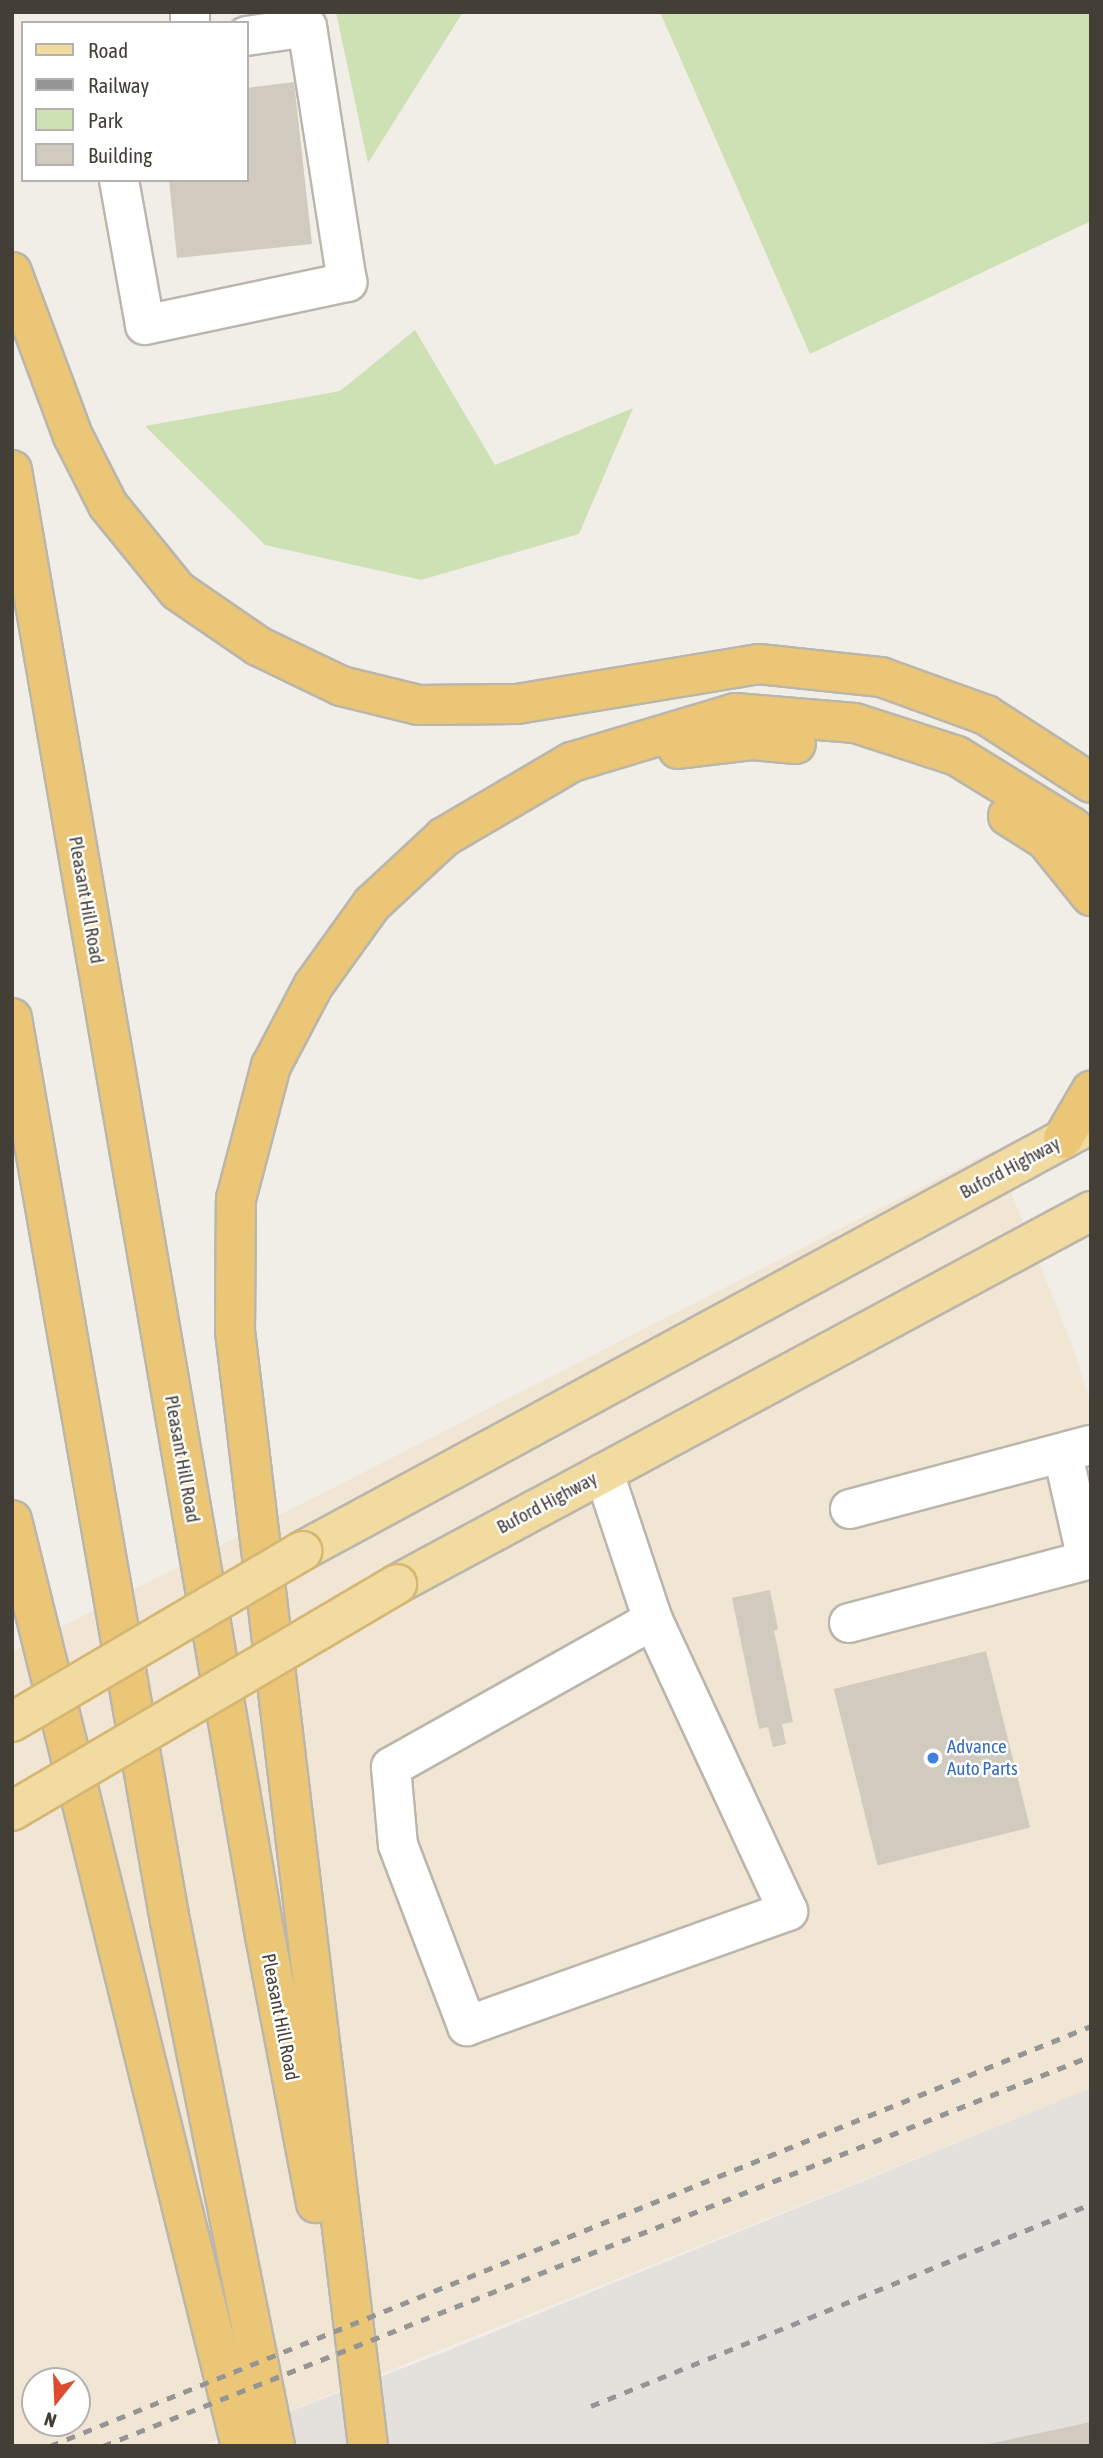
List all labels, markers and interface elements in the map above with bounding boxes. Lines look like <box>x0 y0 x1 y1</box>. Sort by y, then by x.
legend <box>21 21 248 182</box>
text: Road <box>88 38 128 62</box>
text: Railway <box>88 73 149 97</box>
text: Park <box>88 108 123 132</box>
text: Building <box>88 143 152 167</box>
street label: Pleasant Hill Road <box>64 835 108 965</box>
street label: Buford Highway <box>956 1132 1064 1204</box>
street label: Pleasant Hill Road <box>160 1394 204 1524</box>
street label: Buford Highway <box>493 1467 601 1539</box>
place label: Advance Auto Parts <box>947 1736 1018 1780</box>
marker: Advance Auto Parts <box>925 1750 941 1766</box>
street label: Pleasant Hill Road <box>257 1952 303 2082</box>
north arrow <box>21 2367 91 2437</box>
text: N <box>41 2408 59 2432</box>

